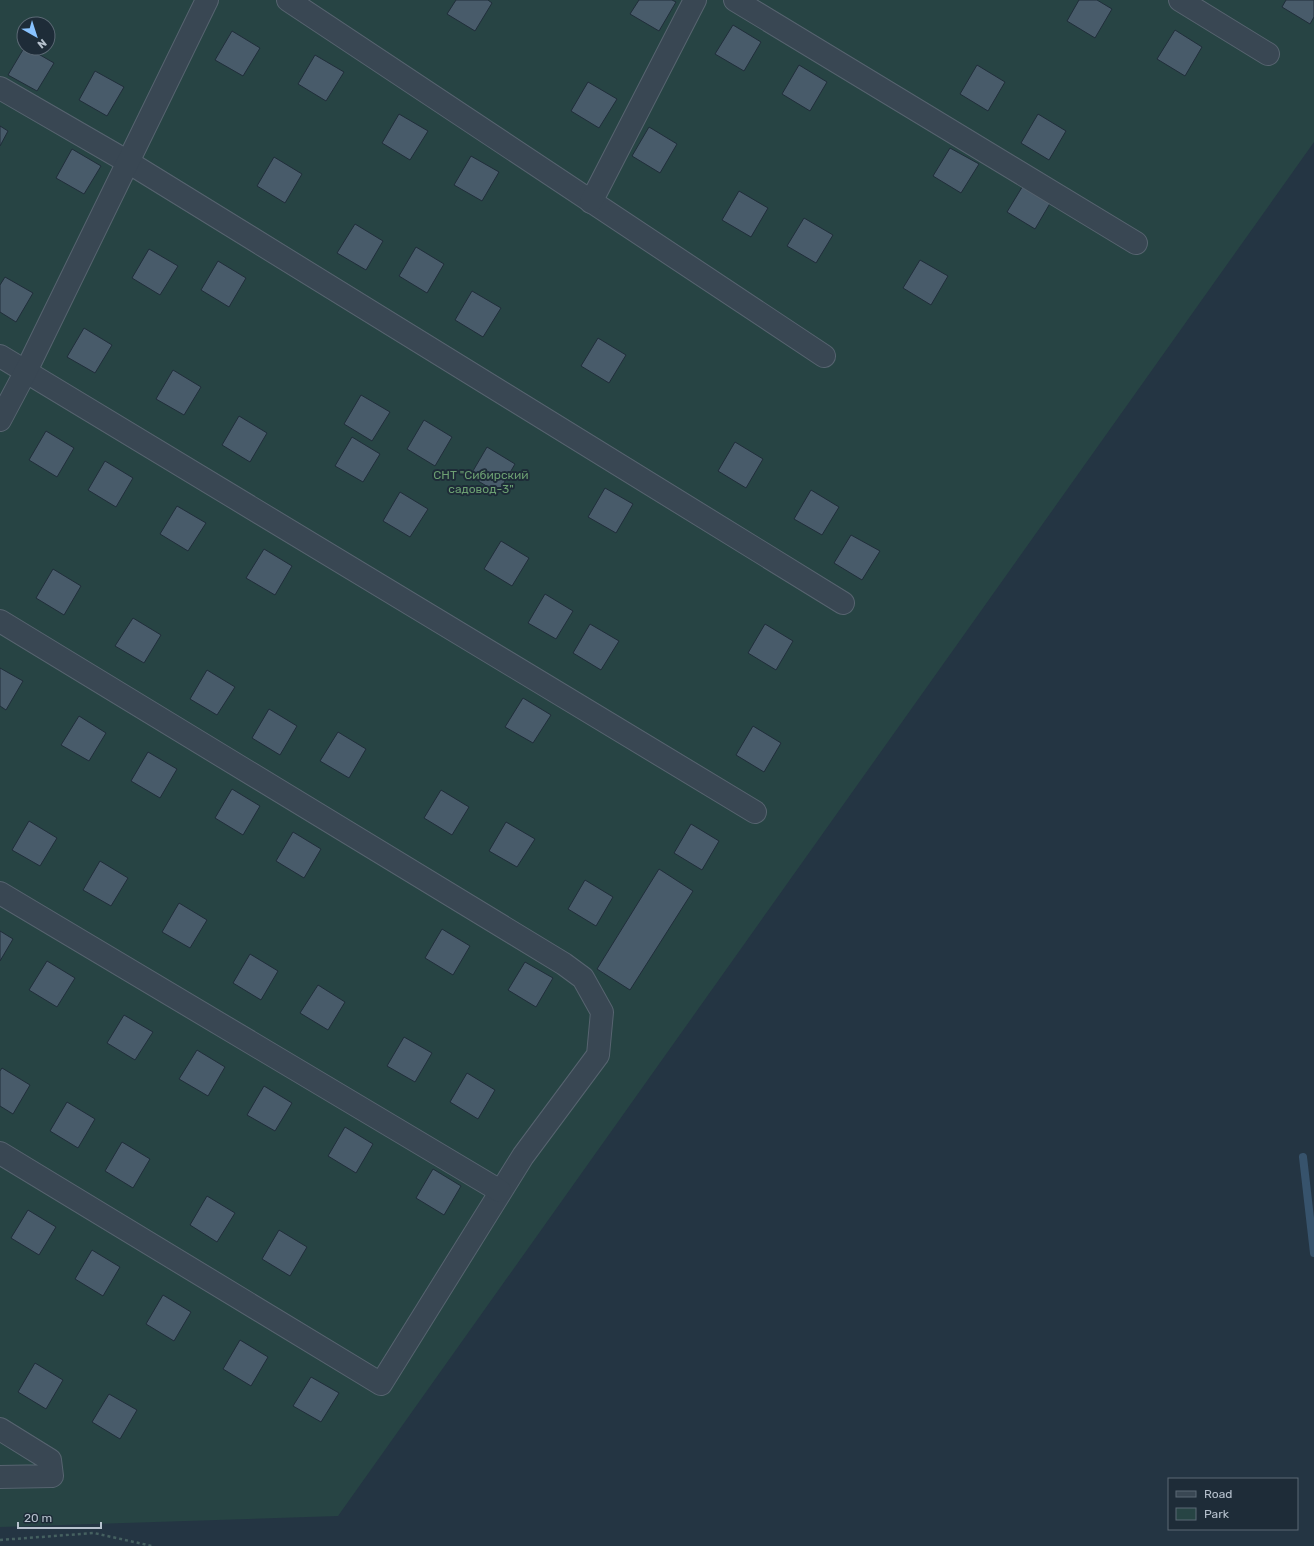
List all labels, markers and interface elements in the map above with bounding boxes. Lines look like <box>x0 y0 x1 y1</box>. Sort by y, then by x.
north arrow <box>16 16 56 56</box>
text: N <box>35 36 49 51</box>
park label: СНТ "Сибирский садовод-3" <box>433 468 529 496</box>
legend <box>1168 1478 1298 1530</box>
text: Road <box>1204 1487 1232 1501</box>
scale bar <box>18 1504 101 1530</box>
text: Park <box>1204 1507 1230 1521</box>
text: 20 m <box>24 1511 52 1525</box>

